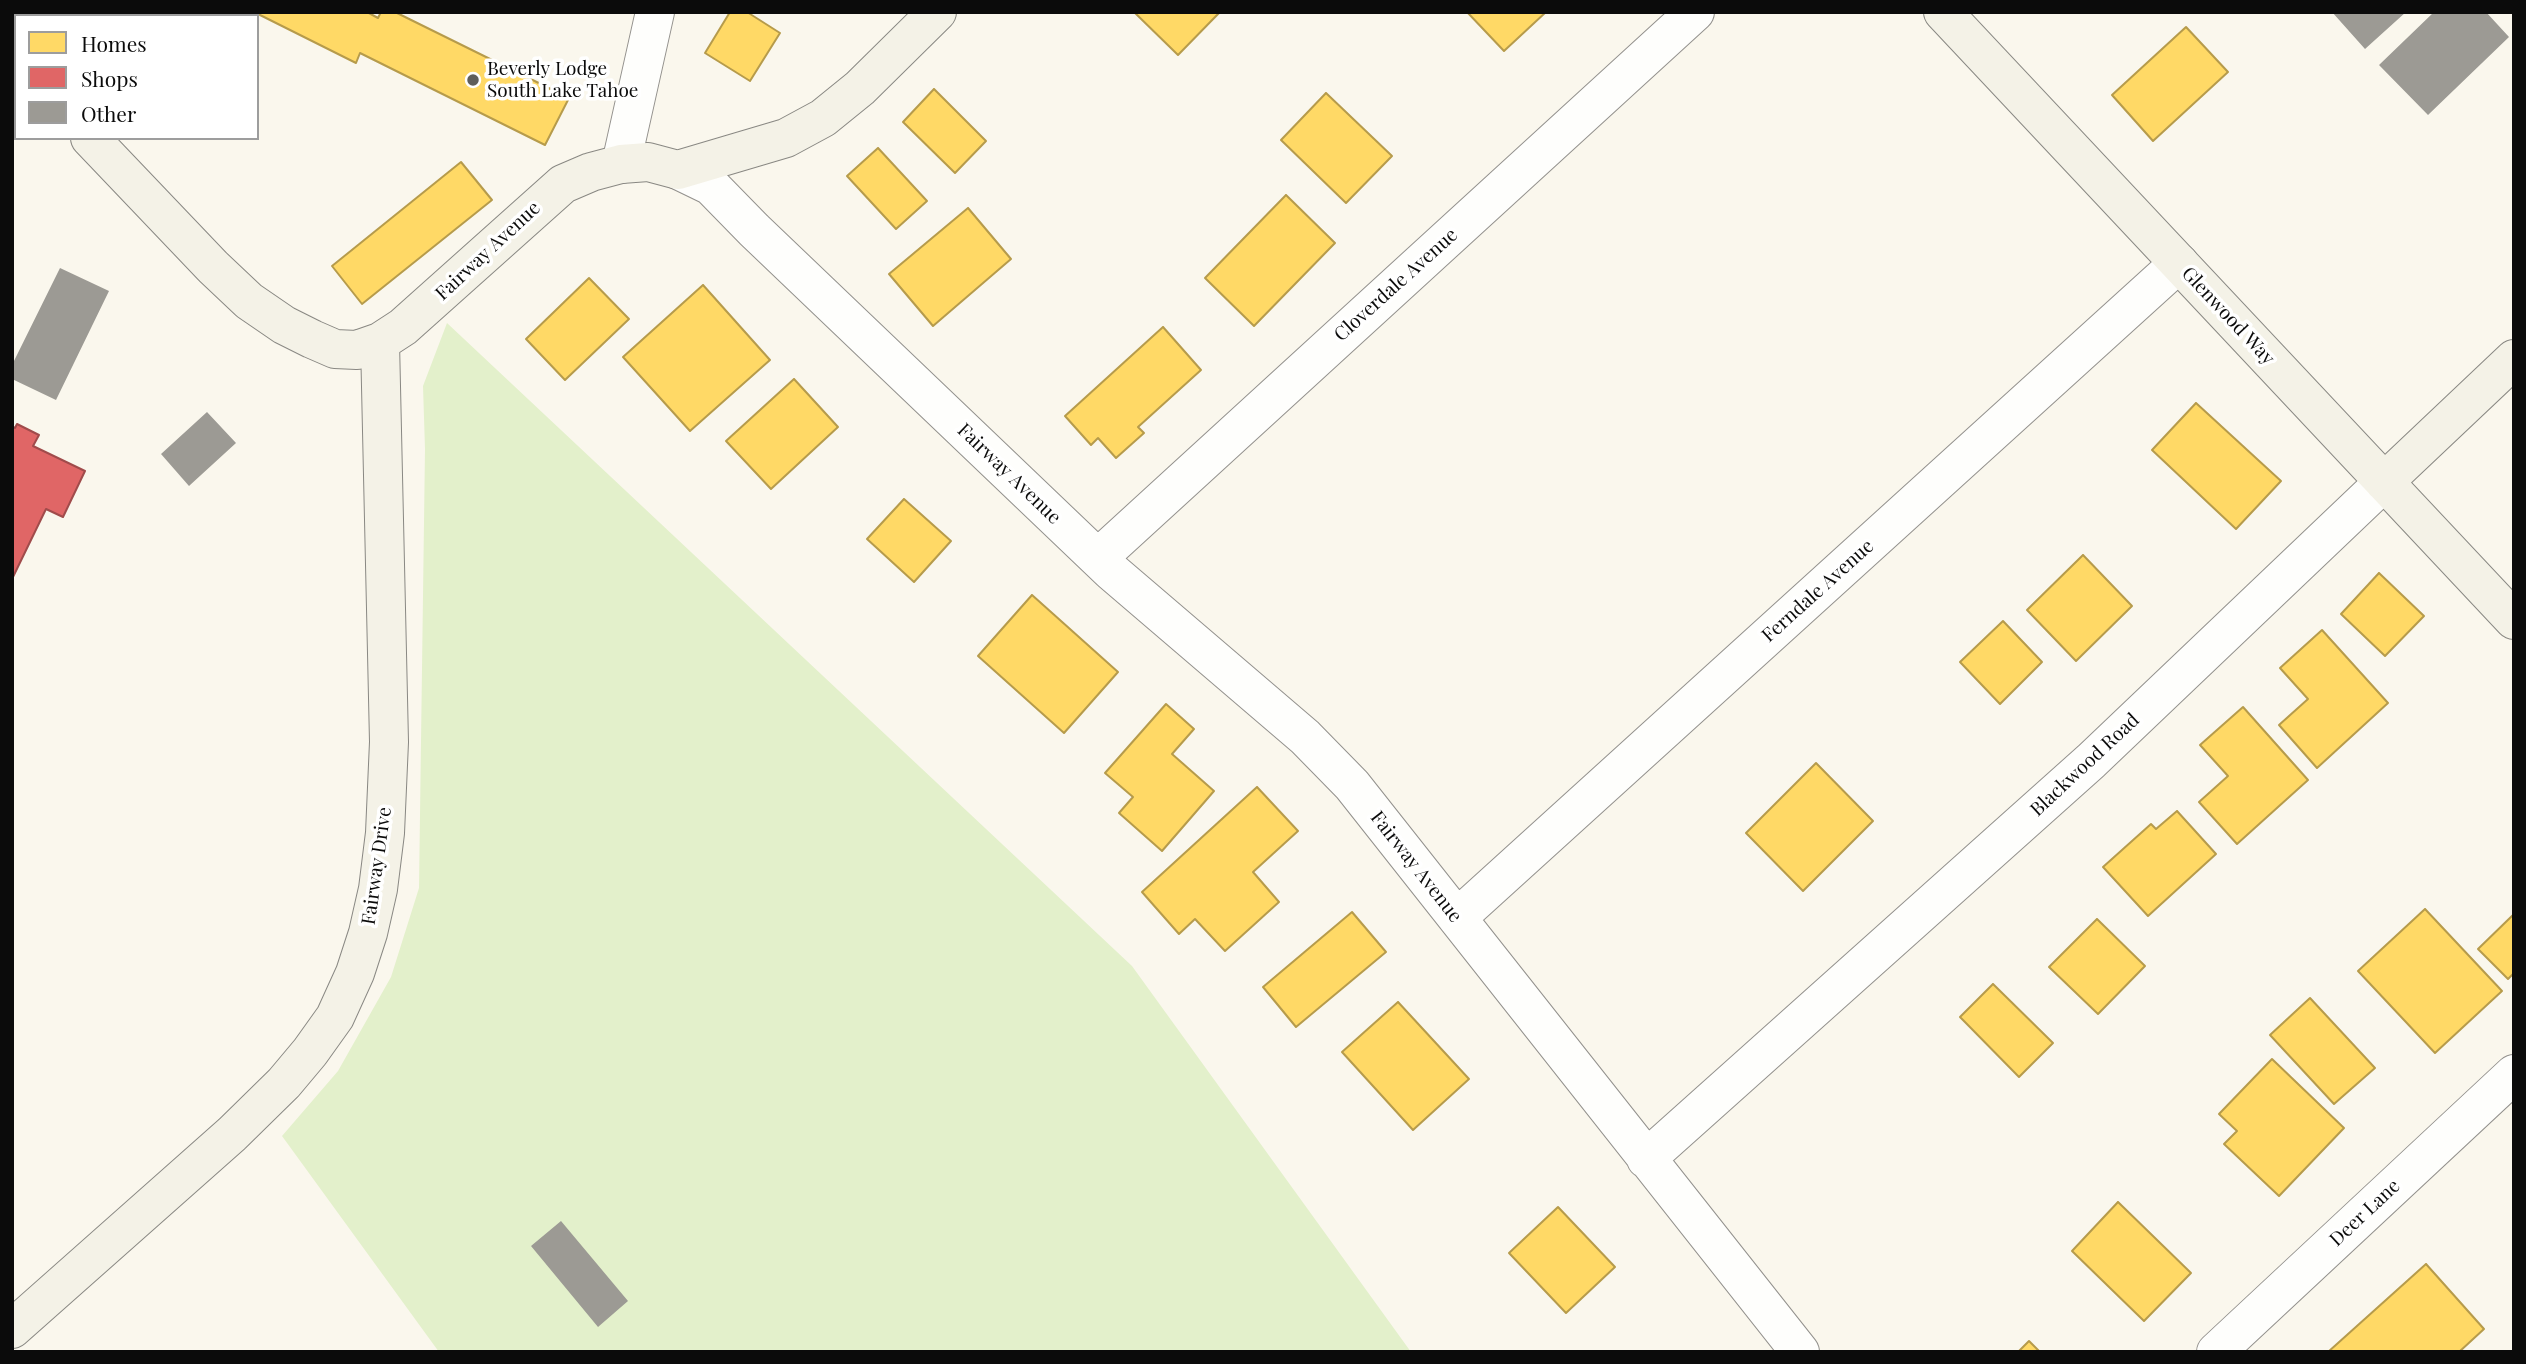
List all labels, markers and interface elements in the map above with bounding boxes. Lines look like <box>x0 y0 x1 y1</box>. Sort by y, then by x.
legend <box>14 14 259 140</box>
text: Homes <box>81 29 147 57</box>
place label: Beverly Lodge South Lake Tahoe <box>487 58 638 102</box>
text: Shops <box>81 64 138 92</box>
marker: Beverly Lodge South Lake Tahoe <box>465 72 481 88</box>
text: Other <box>81 99 136 127</box>
street label: Fairway Avenue <box>431 197 545 305</box>
street label: Cloverdale Avenue <box>1330 224 1462 346</box>
street label: Glenwood Way <box>2177 262 2279 370</box>
street label: Fairway Avenue <box>953 419 1065 529</box>
street label: Ferndale Avenue <box>1757 535 1879 647</box>
street label: Blackwood Road <box>2026 709 2144 821</box>
street label: Fairway Drive <box>357 806 397 926</box>
street label: Fairway Avenue <box>1365 807 1467 927</box>
street label: Deer Lane <box>2325 1175 2405 1251</box>

